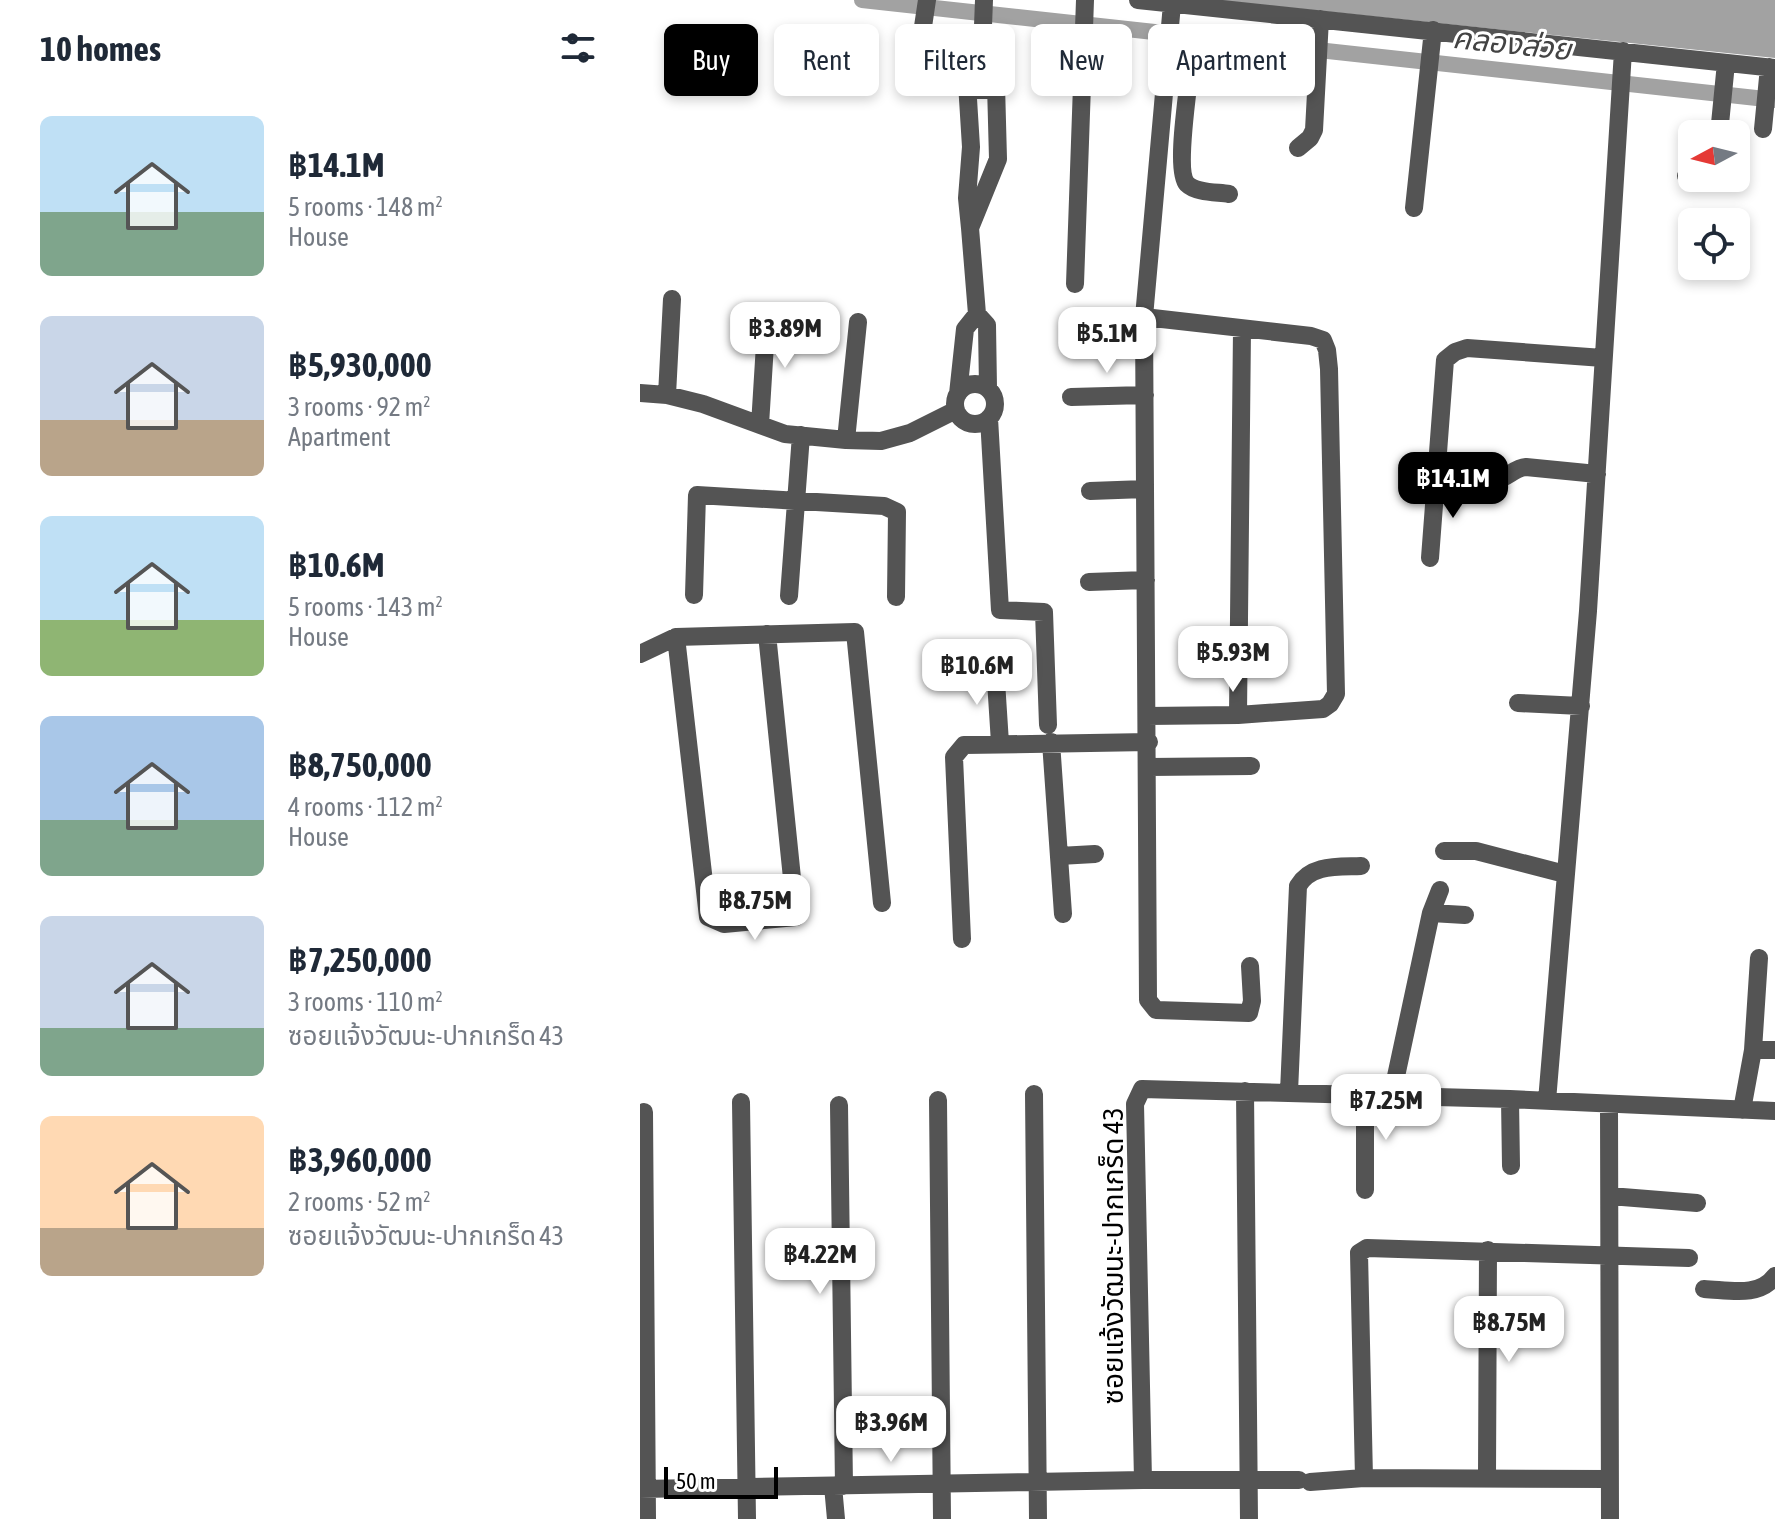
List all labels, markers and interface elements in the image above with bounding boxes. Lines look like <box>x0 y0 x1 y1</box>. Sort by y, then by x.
water label: คลองส่วย <box>1451 20 1575 66</box>
chip: Buy <box>664 24 758 96</box>
chip: Rent <box>774 24 879 96</box>
chip: Filters <box>895 24 1015 96</box>
chip: New <box>1031 24 1132 96</box>
chip: Apartment <box>1148 24 1315 96</box>
icon: filters <box>556 26 600 70</box>
text: 10 homes <box>40 29 161 68</box>
north arrow <box>1678 120 1750 192</box>
map controls <box>1678 120 1750 280</box>
text: ฿14.1M <box>288 145 385 184</box>
icon: home <box>104 148 200 244</box>
text: 5 rooms · 148 m² <box>288 192 443 222</box>
button: locate <box>1678 208 1750 280</box>
text: House <box>288 222 349 252</box>
pin: ฿3.89M <box>720 302 850 370</box>
pin: ฿5.1M <box>1051 307 1163 375</box>
text: ฿3.89M <box>748 313 822 343</box>
text: ฿5.1M <box>1076 318 1138 348</box>
text: ฿5,930,000 <box>288 345 432 384</box>
icon: home <box>104 348 200 444</box>
text: 3 rooms · 92 m² <box>288 392 430 422</box>
text: Apartment <box>288 422 391 452</box>
pin: ฿14.1M <box>1388 452 1518 520</box>
text: ฿14.1M <box>1416 463 1490 493</box>
text: ฿10.6M <box>288 545 385 584</box>
icon: home <box>104 548 200 644</box>
text: 5 rooms · 143 m² <box>288 592 443 622</box>
text: House <box>288 622 349 652</box>
pin: ฿5.93M <box>1168 626 1298 694</box>
text: ฿5.93M <box>1196 637 1270 667</box>
pin: ฿10.6M <box>912 639 1042 707</box>
text: ฿10.6M <box>940 650 1014 680</box>
text: ฿8,750,000 <box>288 745 432 784</box>
icon: home <box>104 748 200 844</box>
text: 4 rooms · 112 m² <box>288 792 443 822</box>
text: House <box>288 822 349 852</box>
pin: ฿8.75M <box>690 874 820 942</box>
text: ฿8.75M <box>718 885 792 915</box>
text: ฿7,250,000 <box>288 940 432 979</box>
icon: home <box>104 948 200 1044</box>
text: 3 rooms · 110 m² <box>288 987 443 1017</box>
text: ซอยแจ้งวัฒนะ-ปากเกร็ด 43 <box>288 1021 564 1051</box>
pin: ฿7.25M <box>1321 1074 1451 1142</box>
text: ฿7.25M <box>1349 1085 1423 1115</box>
street label: ซอยแจ้งวัฒนะ-ปากเกร็ด 43 <box>1097 1107 1129 1405</box>
text: ฿3,960,000 <box>288 1140 432 1179</box>
icon: home <box>104 1148 200 1244</box>
text: 2 rooms · 52 m² <box>288 1187 430 1217</box>
text: ซอยแจ้งวัฒนะ-ปากเกร็ด 43 <box>288 1221 564 1251</box>
pin: ฿4.22M <box>755 1228 885 1296</box>
text: ฿4.22M <box>783 1239 857 1269</box>
pin: ฿8.75M <box>1444 1296 1574 1364</box>
text: ฿8.75M <box>1472 1307 1546 1337</box>
pin: ฿3.96M <box>826 1396 956 1464</box>
text: ฿3.96M <box>854 1407 928 1437</box>
scale bar <box>664 1463 778 1499</box>
text: 50 m <box>676 1468 716 1494</box>

